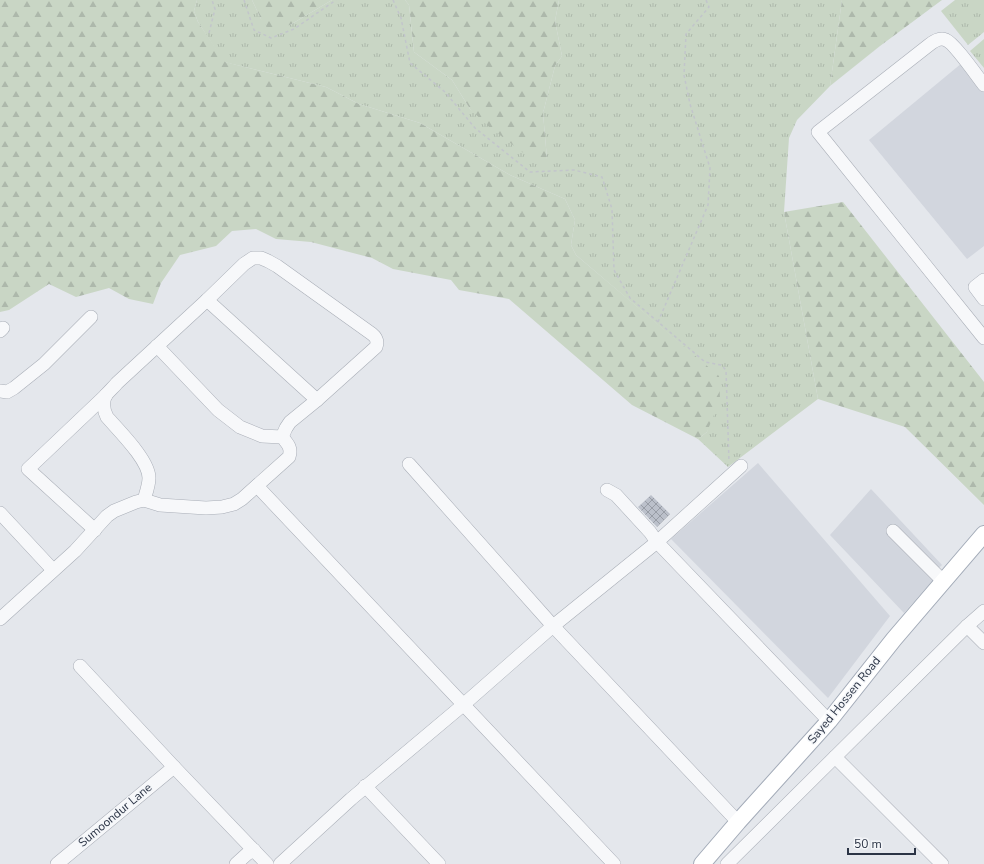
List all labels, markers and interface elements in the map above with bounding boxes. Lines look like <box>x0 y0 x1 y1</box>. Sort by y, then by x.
street label: Sayed Hossen Road <box>804 653 884 747</box>
street label: Sumoondur Lane <box>75 779 155 851</box>
scale bar <box>848 830 915 856</box>
text: 50 m <box>854 836 882 852</box>

